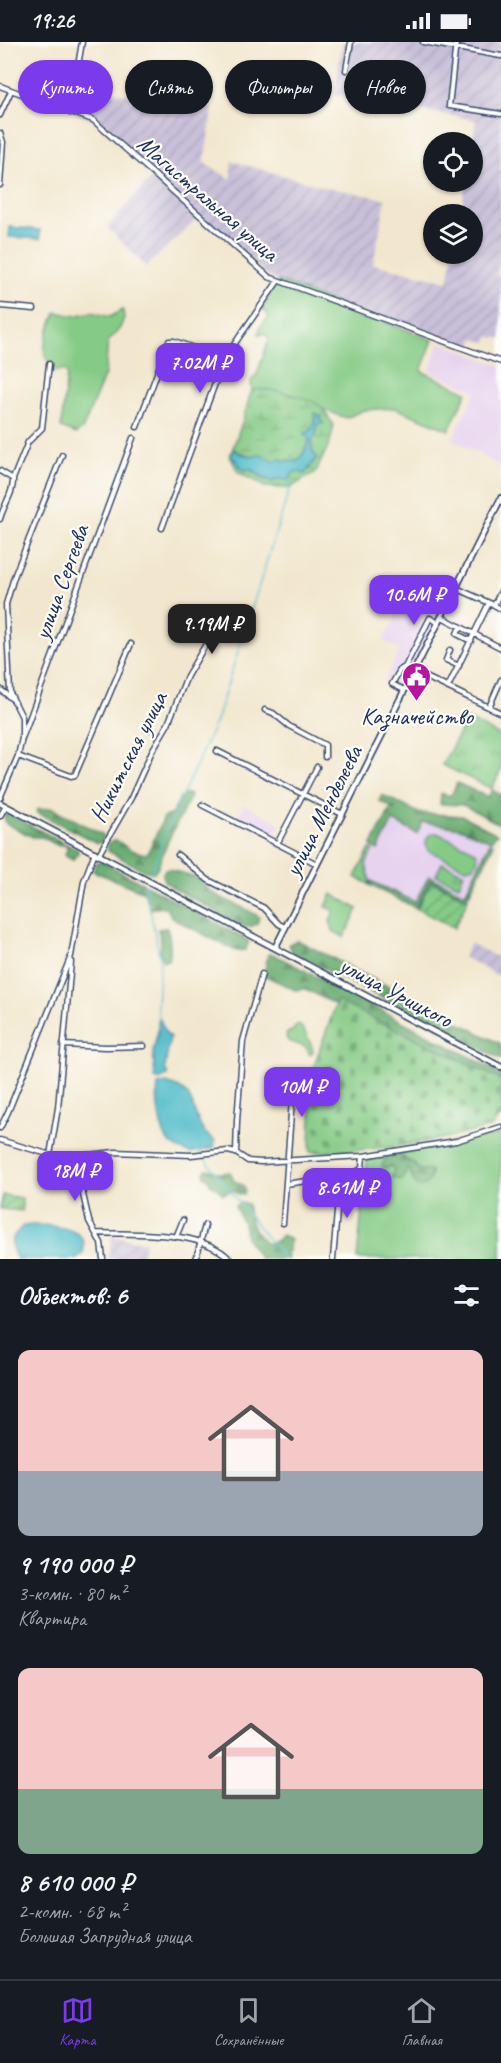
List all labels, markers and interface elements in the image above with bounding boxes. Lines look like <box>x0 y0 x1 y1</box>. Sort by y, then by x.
text: 19:26 <box>30 7 74 35</box>
chip: Купить <box>18 60 113 114</box>
chip: Снять <box>125 60 213 114</box>
chip: Фильтры <box>225 60 332 114</box>
chip: Новое <box>344 60 426 114</box>
street label: Магистральная улица <box>131 128 286 268</box>
map controls <box>423 132 483 264</box>
button: locate <box>423 132 483 192</box>
button: layers <box>423 204 483 264</box>
pin: 7.02M ₽ <box>145 343 255 394</box>
text: 7.02M ₽ <box>170 350 230 375</box>
street label: улица Сергеева <box>26 519 96 645</box>
pin: 10.6M ₽ <box>359 575 469 626</box>
text: 10.6M ₽ <box>383 582 445 607</box>
pin: 9.19M ₽ <box>157 604 267 655</box>
text: 9.19M ₽ <box>182 611 242 636</box>
public building icon: Казначейство <box>401 660 433 702</box>
street label: Никитская улица <box>82 685 174 827</box>
place label: Казначейство <box>361 701 474 732</box>
street label: улица Менделеева <box>276 739 369 883</box>
street label: улица Урицкого <box>333 949 459 1035</box>
pin: 10M ₽ <box>260 1067 344 1118</box>
text: 10M ₽ <box>278 1074 326 1099</box>
pin: 18M ₽ <box>33 1151 117 1202</box>
text: 18M ₽ <box>51 1158 99 1183</box>
pin: 8.61M ₽ <box>292 1168 402 1219</box>
text: 8.61M ₽ <box>316 1175 378 1200</box>
text: Объектов: 6 <box>18 1279 127 1312</box>
icon: filters <box>450 1279 483 1312</box>
icon: home <box>197 1389 305 1497</box>
text: 9 190 000 ₽ <box>18 1548 132 1581</box>
text: 3-комн. · 80 m² <box>18 1581 126 1606</box>
text: Квартира <box>18 1606 86 1631</box>
icon: home <box>197 1707 305 1815</box>
text: 8 610 000 ₽ <box>18 1866 133 1899</box>
text: 2-комн. · 68 m² <box>18 1899 126 1924</box>
text: Большая Запрудная улица <box>18 1924 191 1949</box>
tab: Карта <box>59 1994 96 2050</box>
tab: Сохранённые <box>214 1994 283 2050</box>
tab: Главная <box>402 1994 442 2050</box>

